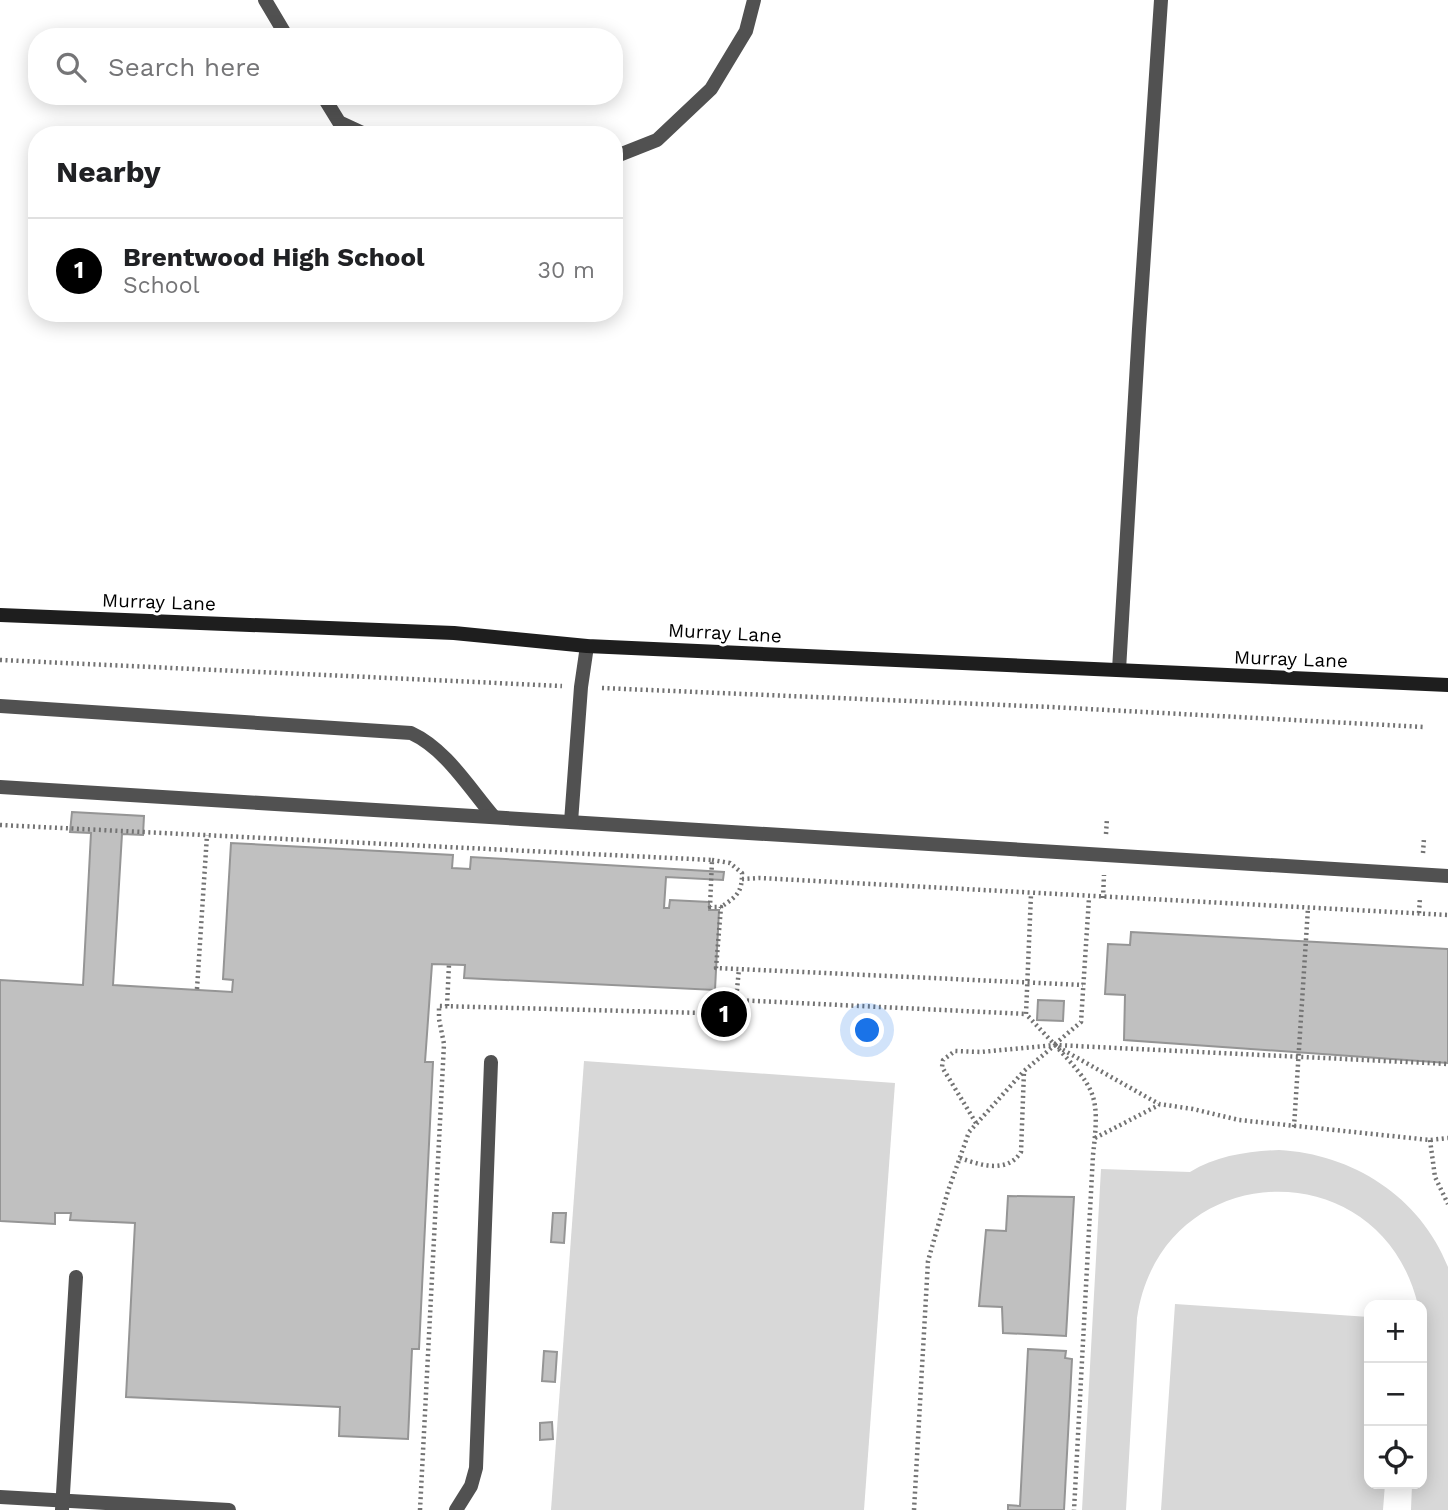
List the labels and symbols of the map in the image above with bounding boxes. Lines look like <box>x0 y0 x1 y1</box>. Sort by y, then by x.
street label: Murray Lane <box>102 589 216 615</box>
street label: Murray Lane <box>668 619 782 647</box>
street label: Murray Lane <box>1234 646 1348 672</box>
pin: 1 <box>701 988 747 1040</box>
your location <box>850 1013 884 1047</box>

